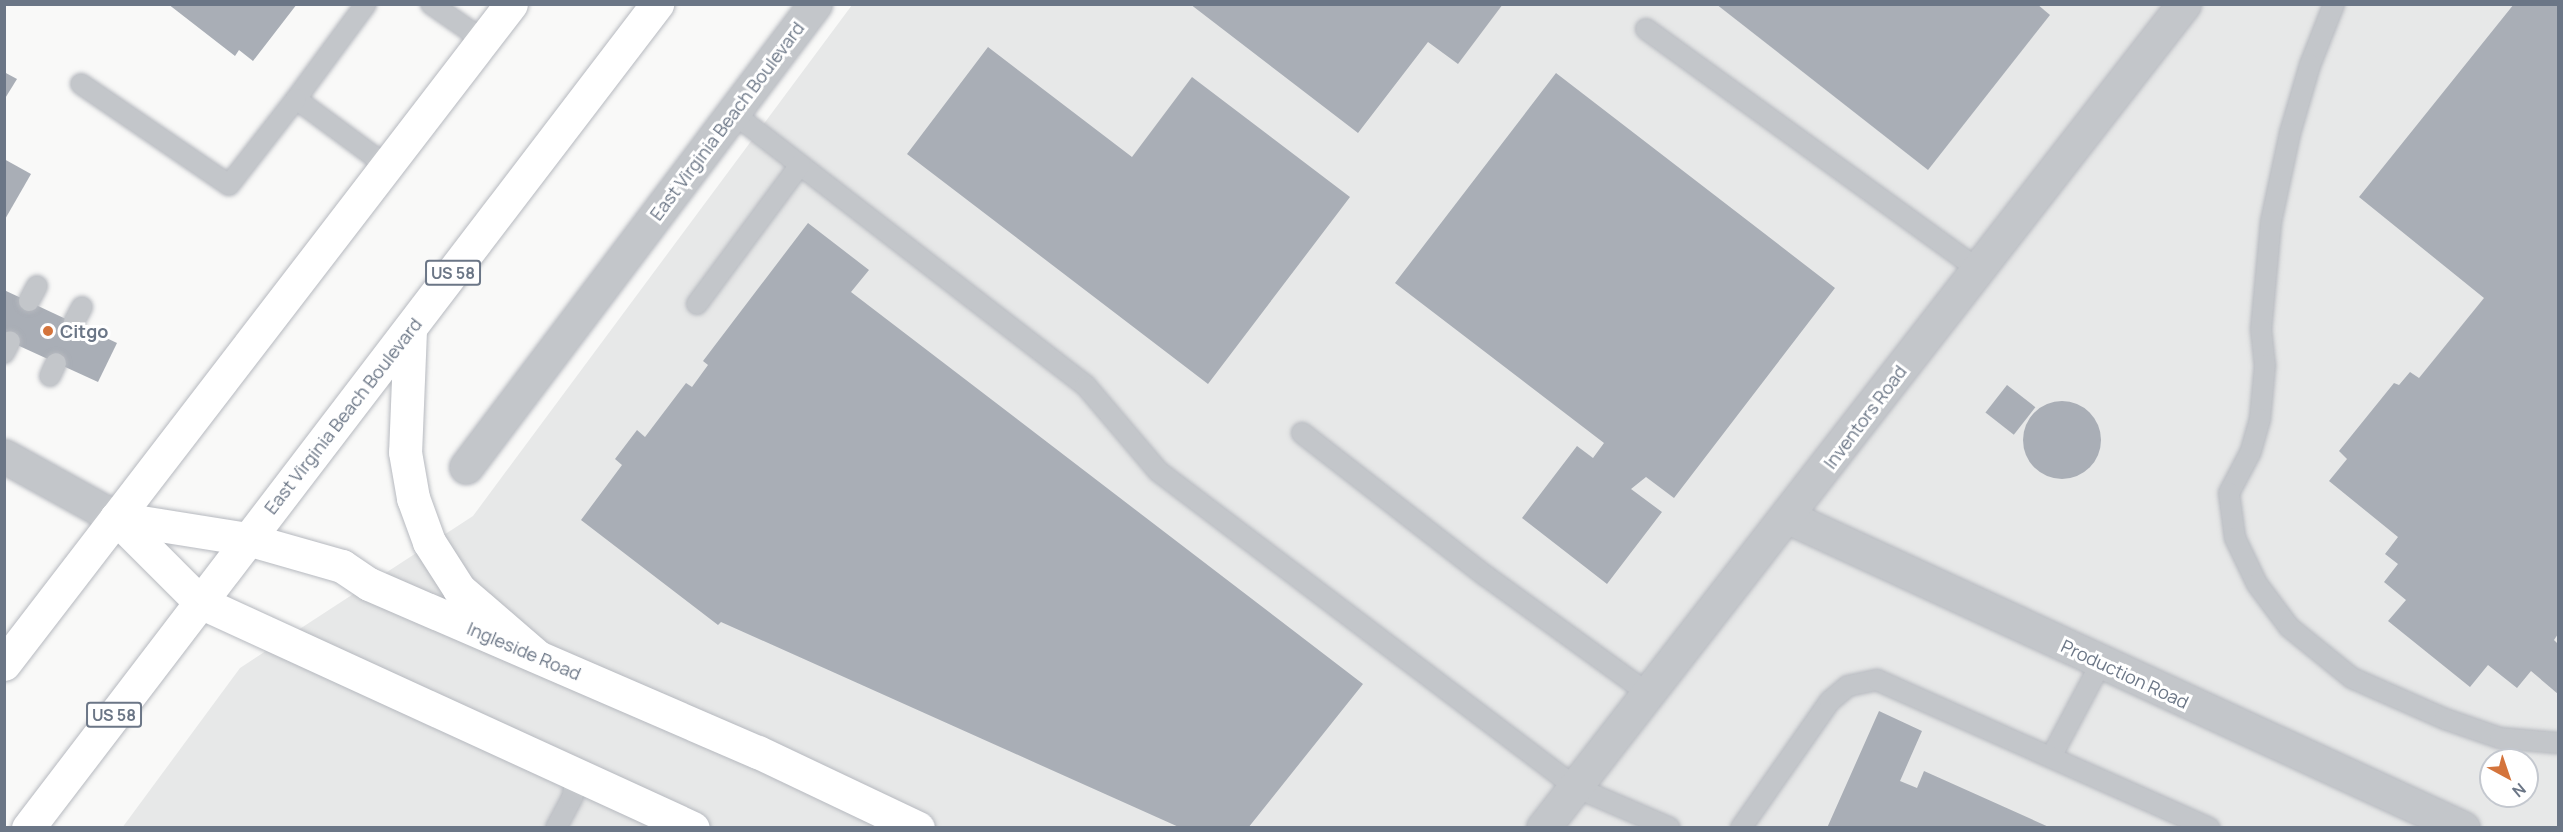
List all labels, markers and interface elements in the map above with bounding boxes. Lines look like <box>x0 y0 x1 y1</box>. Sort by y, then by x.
street label: East Virginia Beach Boulevard <box>645 18 809 224</box>
road number: US 58 <box>424 260 482 286</box>
street label: East Virginia Beach Boulevard <box>260 314 426 518</box>
place label: Citgo <box>60 320 108 342</box>
marker: Citgo <box>41 324 55 338</box>
street label: Inventors Road <box>1819 361 1911 473</box>
street label: Ingleside Road <box>464 617 584 685</box>
street label: Production Road <box>2058 635 2192 713</box>
road number: US 58 <box>86 702 142 728</box>
north arrow <box>2479 748 2539 808</box>
text: N <box>2508 778 2531 802</box>

